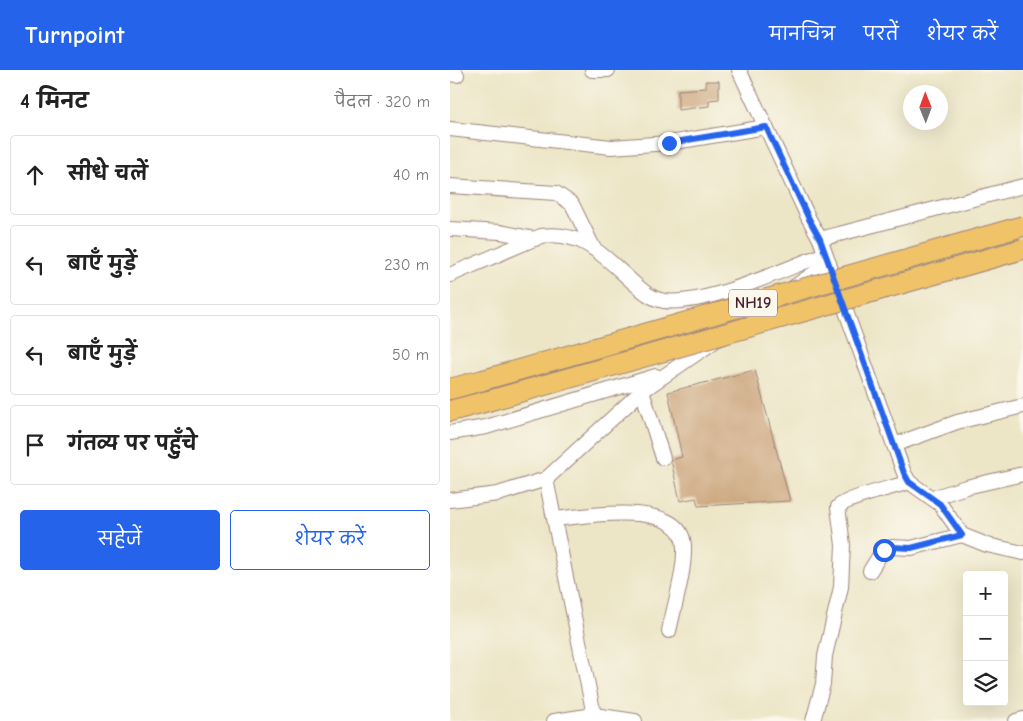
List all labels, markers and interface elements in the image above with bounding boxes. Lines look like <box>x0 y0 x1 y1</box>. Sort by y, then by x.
text: Turnpoint <box>25 21 124 49</box>
text: मानचित्र <box>769 24 835 45</box>
text: परतें <box>863 24 899 45</box>
text: शेयर करें <box>927 24 998 45</box>
north arrow <box>903 85 948 130</box>
text: 4 मिनट <box>20 89 88 113</box>
text: पैदल · 320 m <box>335 93 430 111</box>
route end <box>658 132 681 155</box>
icon: ahead <box>21 161 49 189</box>
text: सीधे चलें <box>68 163 148 185</box>
text: 40 m <box>393 166 429 184</box>
icon: left <box>21 251 49 279</box>
text: बाएँ मुड़ें <box>68 253 137 275</box>
text: 230 m <box>384 256 429 274</box>
road number: NH19 <box>729 290 777 317</box>
icon: left <box>21 341 49 369</box>
text: बाएँ मुड़ें <box>68 343 137 365</box>
text: 50 m <box>392 346 429 364</box>
icon: arrive <box>21 431 49 459</box>
text: गंतव्य पर पहुँचे <box>68 433 197 455</box>
button: सहेजें <box>20 510 220 570</box>
button: शेयर करें <box>230 510 430 570</box>
route start <box>873 539 896 562</box>
map controls <box>963 571 1008 706</box>
button: + <box>963 571 1008 616</box>
button: − <box>963 616 1008 661</box>
button: layers <box>963 661 1008 706</box>

